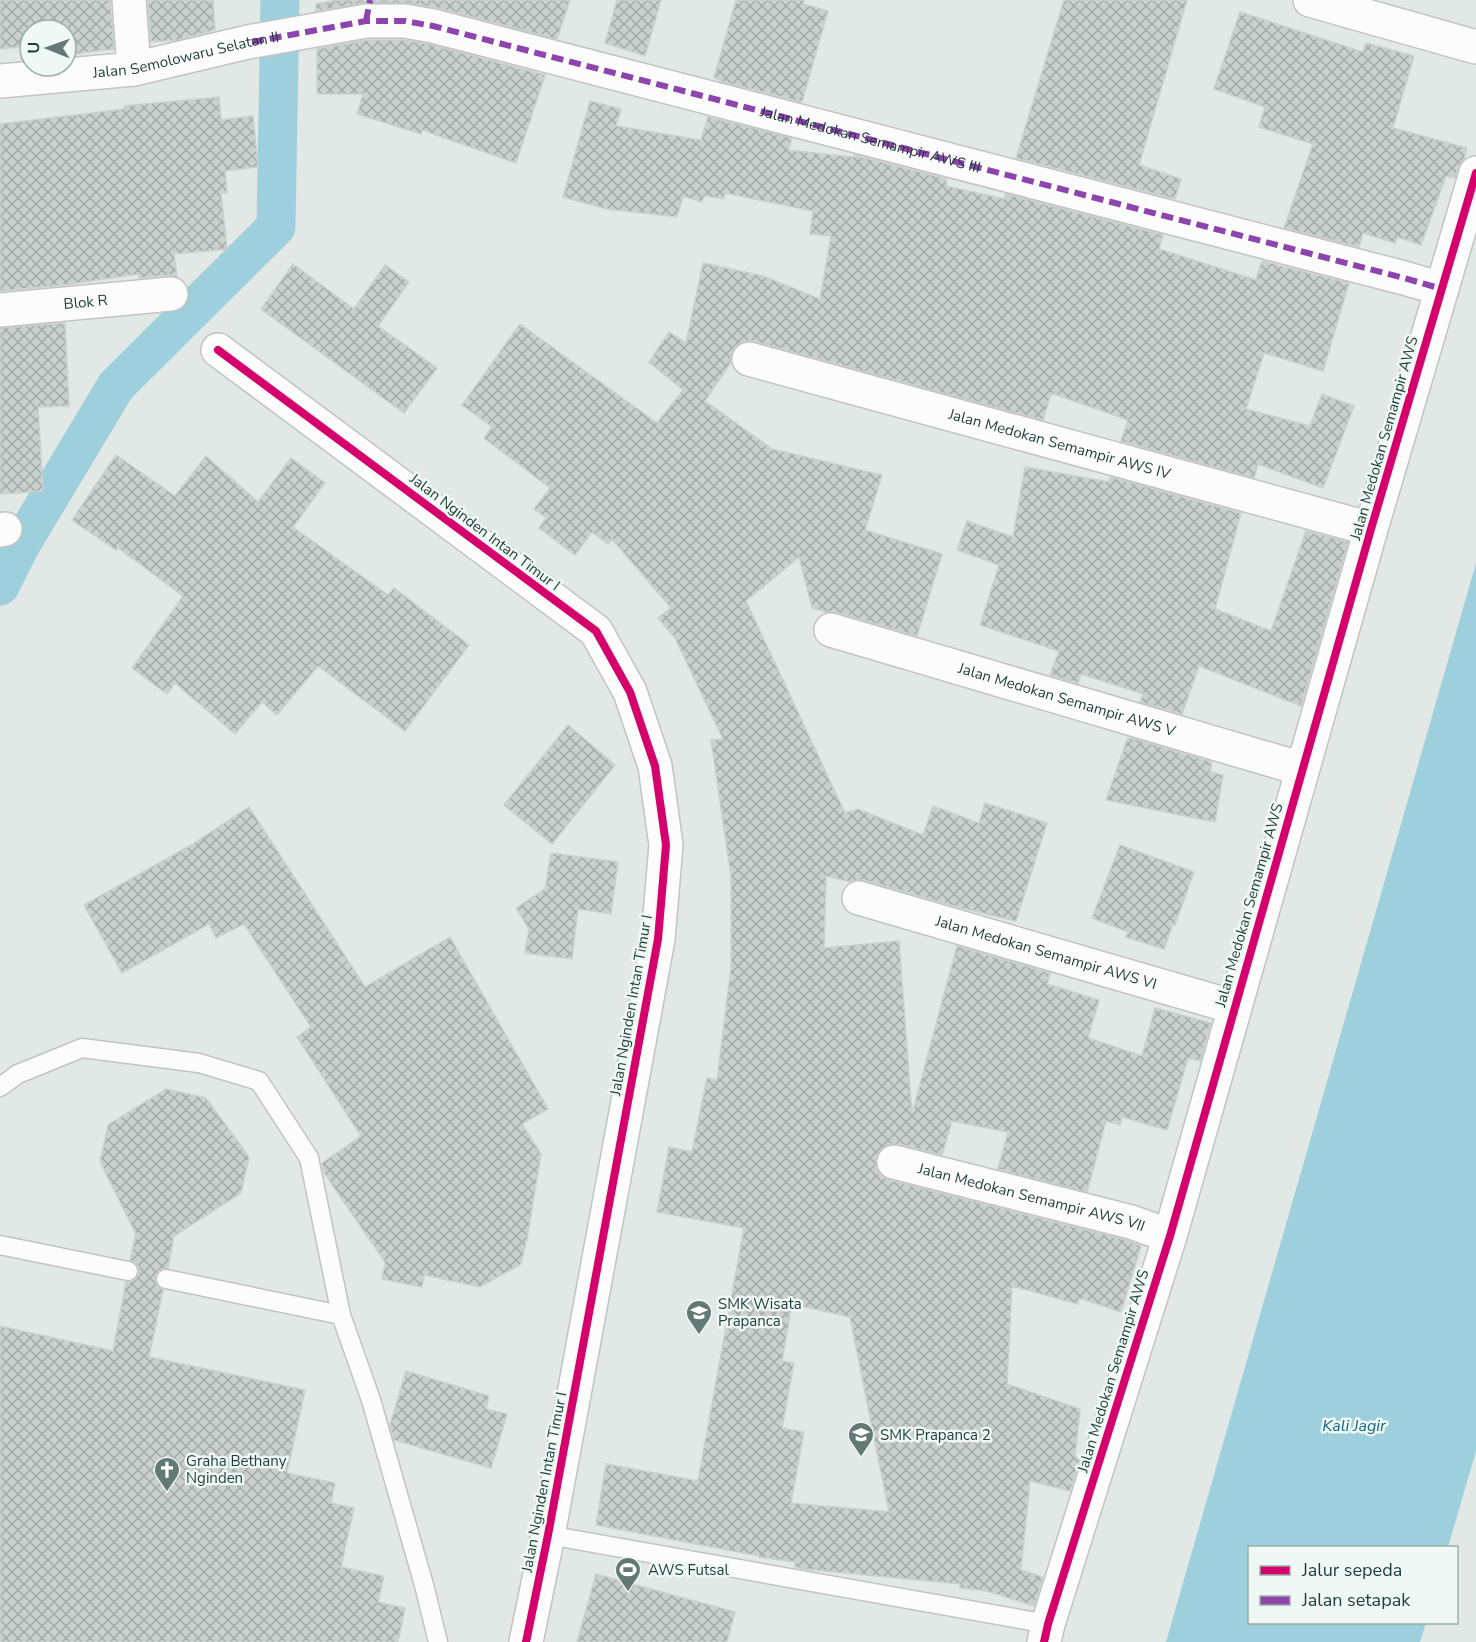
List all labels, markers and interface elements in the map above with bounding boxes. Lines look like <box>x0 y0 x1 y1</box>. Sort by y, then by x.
north arrow <box>18 18 78 78</box>
street label: Jalan Semolowaru Selatan II <box>91 27 280 83</box>
text: U <box>23 42 45 54</box>
street label: Jalan Medokan Semampir AWS III <box>757 101 983 178</box>
street label: Blok R <box>63 290 109 314</box>
street label: Jalan Medokan Semampir AWS <box>1345 334 1423 543</box>
street label: Jalan Medokan Semampir AWS IV <box>945 404 1174 484</box>
street label: Jalan Nginden Intan Timur I <box>405 468 564 595</box>
street label: Jalan Medokan Semampir AWS V <box>955 658 1179 741</box>
street label: Jalan Medokan Semampir AWS <box>1210 801 1288 1010</box>
street label: Jalan Medokan Semampir AWS VI <box>932 911 1159 994</box>
street label: Jalan Nginden Intan Timur I <box>605 913 657 1098</box>
street label: Jalan Medokan Semampir AWS VII <box>915 1158 1148 1236</box>
street label: Jalan Medokan Semampir AWS <box>1072 1267 1153 1476</box>
place label: SMK Wisata Prapanca <box>718 1294 802 1331</box>
school or university icon: SMK Wisata Prapanca <box>684 1298 714 1336</box>
street label: Jalan Nginden Intan Timur I <box>517 1390 571 1575</box>
water label: Kali Jagir <box>1322 1415 1387 1437</box>
school or university icon: SMK Prapanca 2 <box>846 1420 876 1458</box>
place label: SMK Prapanca 2 <box>880 1425 991 1445</box>
place label: Graha Bethany Nginden <box>186 1451 287 1488</box>
church icon: Graha Bethany Nginden <box>152 1455 182 1493</box>
legend <box>1248 1546 1458 1624</box>
sports icon: AWS Futsal <box>613 1555 643 1593</box>
text: Jalur sepeda <box>1301 1558 1402 1582</box>
place label: AWS Futsal <box>648 1560 729 1580</box>
text: Jalan setapak <box>1301 1588 1411 1612</box>

